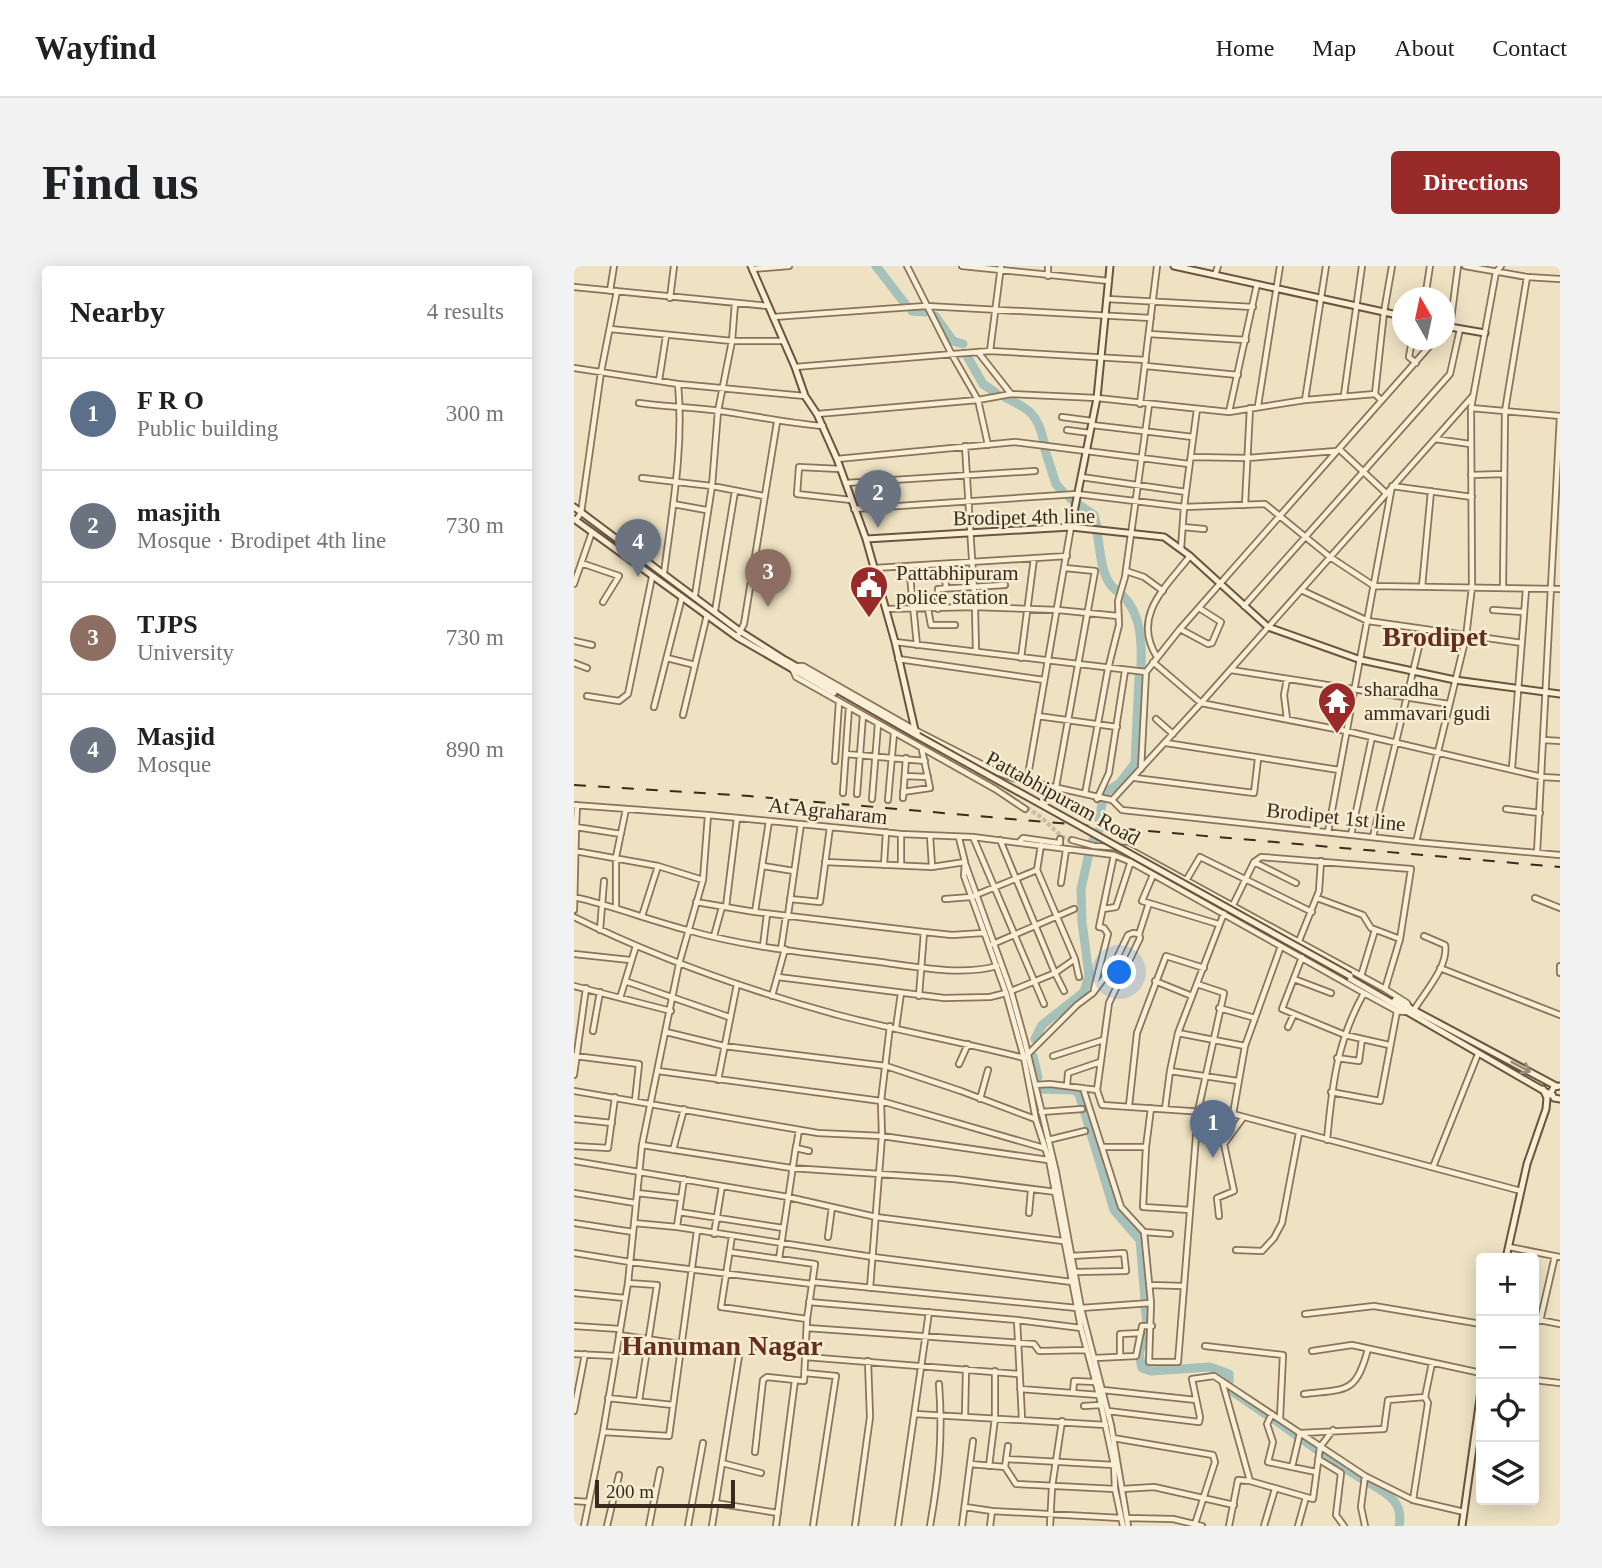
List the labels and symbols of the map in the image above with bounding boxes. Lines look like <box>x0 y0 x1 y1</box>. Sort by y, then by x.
north arrow <box>1392 287 1455 350</box>
pin: 2 <box>855 470 901 528</box>
street label: Brodipet 4th line <box>953 504 1095 530</box>
pin: 4 <box>615 519 661 577</box>
pin: 3 <box>745 549 791 607</box>
place label: Pattabhipuram police station <box>896 561 1018 609</box>
public building icon: Pattabhipuram police station <box>848 564 890 619</box>
district label: Brodipet <box>1382 621 1488 652</box>
place label: sharadha ammavari gudi <box>1364 677 1491 725</box>
temple icon: sharadha ammavari gudi <box>1316 680 1358 735</box>
street label: Pattabhipuram Road <box>982 746 1144 850</box>
street label: At Agraharam <box>767 793 889 829</box>
street label: Brodipet 1st line <box>1265 798 1407 836</box>
your location <box>1102 955 1136 989</box>
one-way arrow <box>1510 1061 1531 1074</box>
pin: 1 <box>1190 1100 1236 1158</box>
district label: Hanuman Nagar <box>621 1330 823 1361</box>
scale bar <box>595 1477 735 1509</box>

